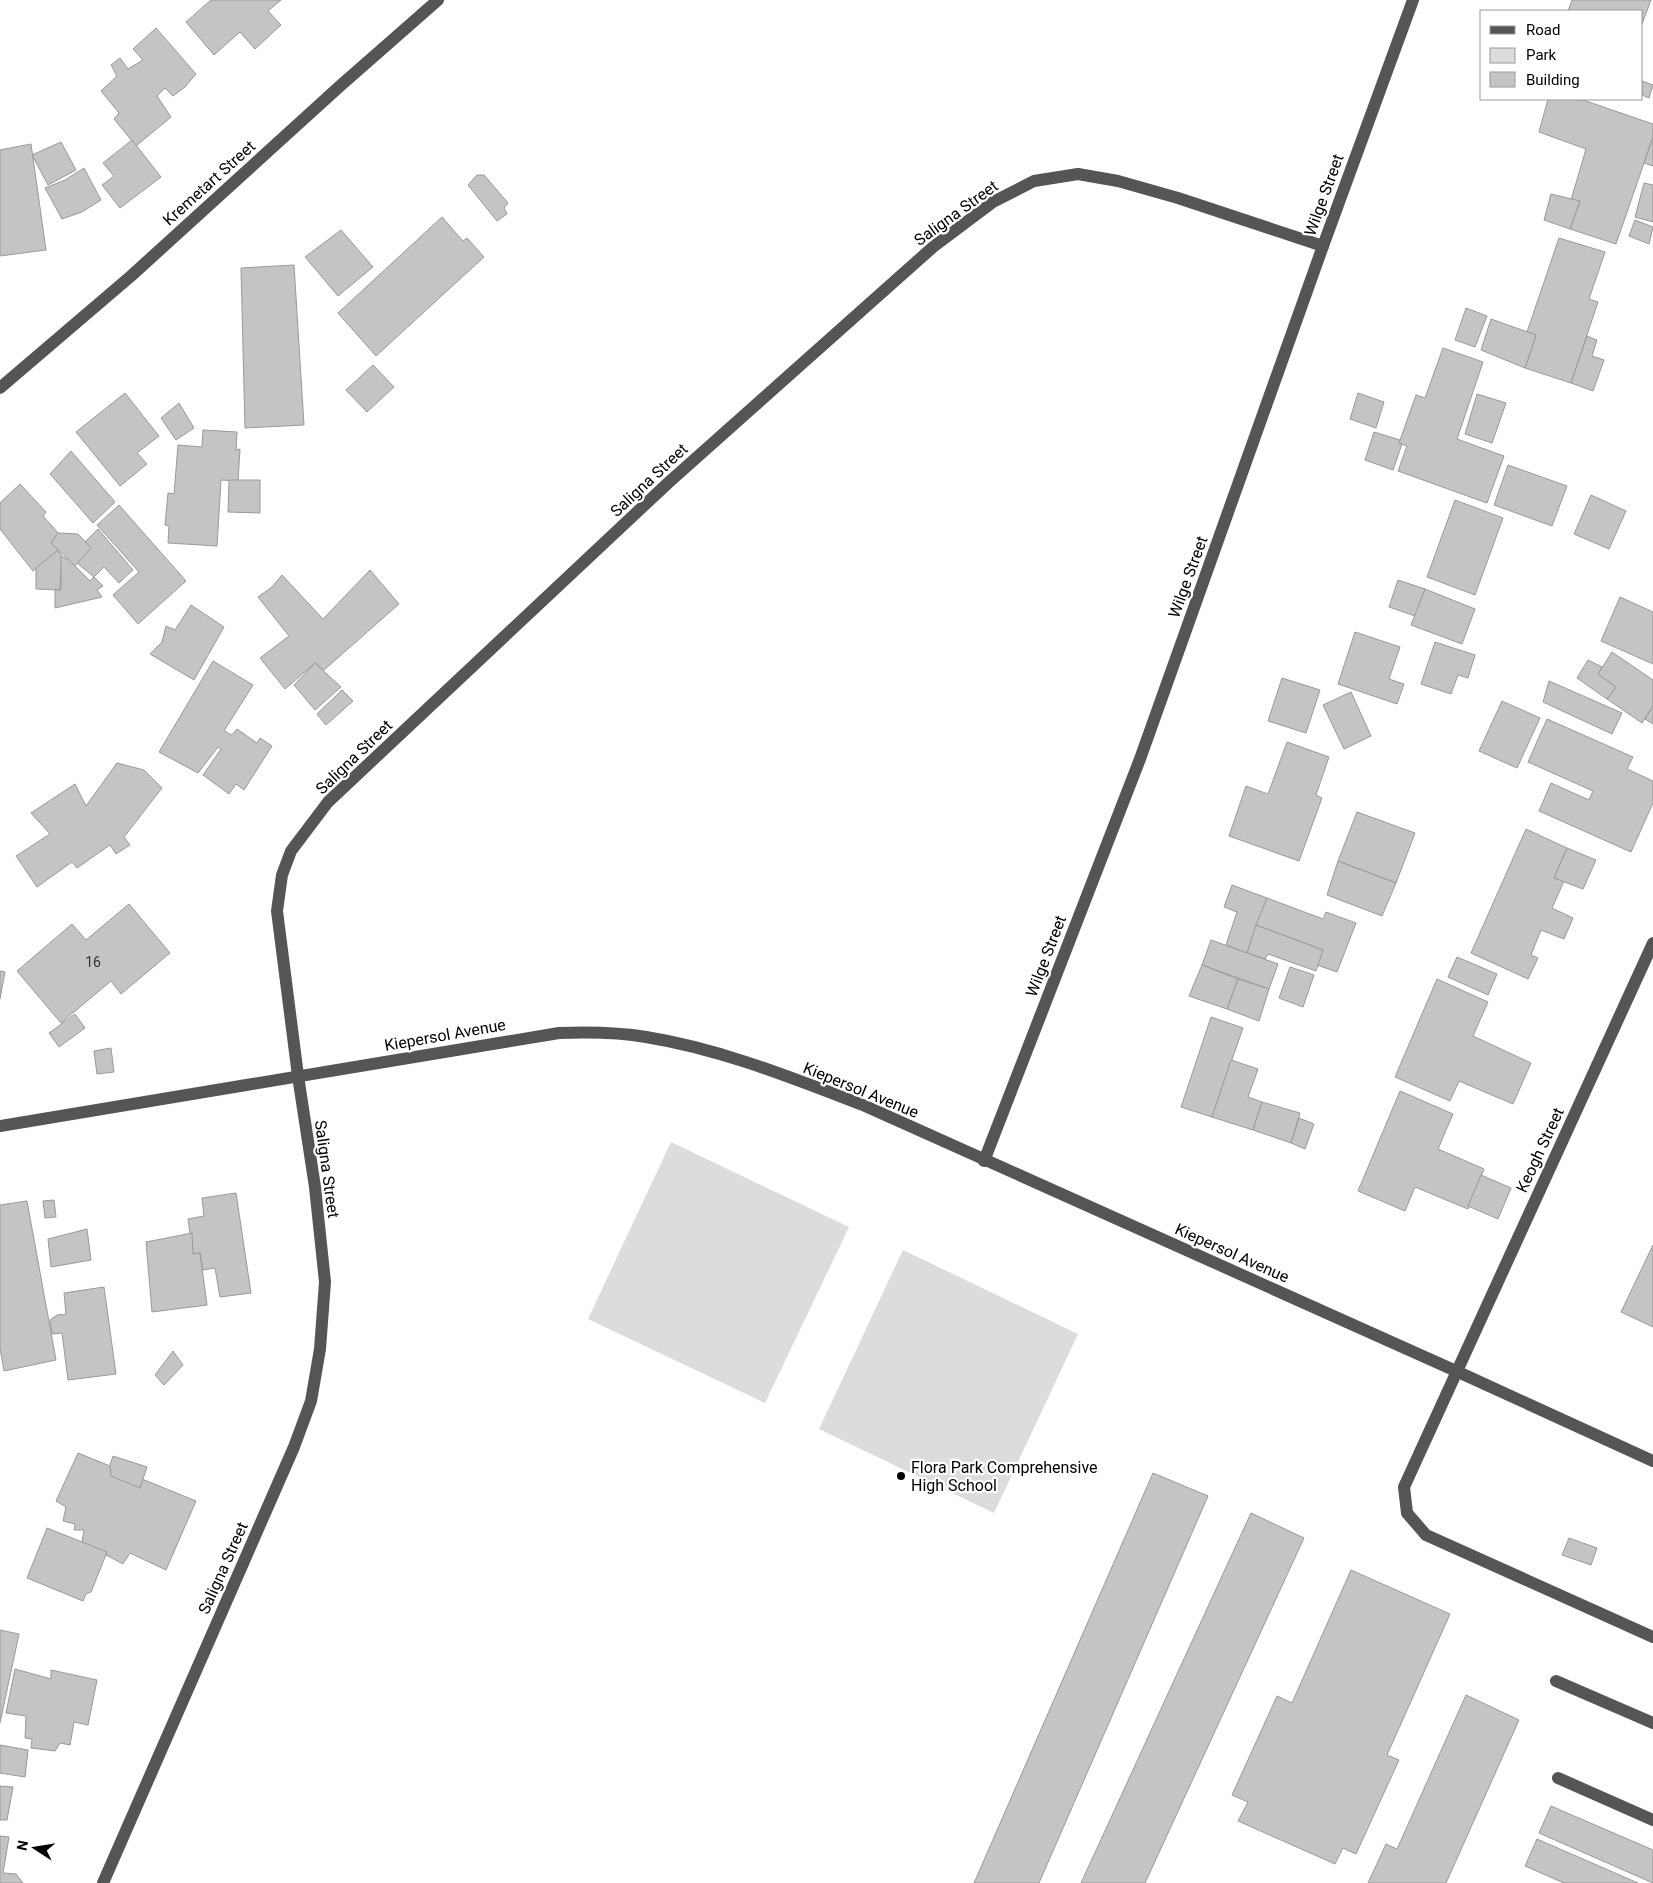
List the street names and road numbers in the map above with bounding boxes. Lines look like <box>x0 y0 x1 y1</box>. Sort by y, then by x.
street label: Kremetart Street <box>159 137 259 229</box>
street label: Wilge Street <box>1300 152 1348 238</box>
street label: Saligna Street <box>910 176 1002 250</box>
street label: Saligna Street <box>606 439 692 521</box>
street label: Wilge Street <box>1164 534 1212 620</box>
street label: Saligna Street <box>312 716 396 798</box>
street label: Wilge Street <box>1022 913 1070 999</box>
street label: Kiepersol Avenue <box>383 1015 507 1055</box>
street label: Kiepersol Avenue <box>800 1058 922 1122</box>
street label: Keogh Street <box>1512 1105 1568 1195</box>
street label: Saligna Street <box>311 1119 343 1219</box>
street label: Kiepersol Avenue <box>1172 1219 1292 1287</box>
street label: Saligna Street <box>194 1519 252 1617</box>

